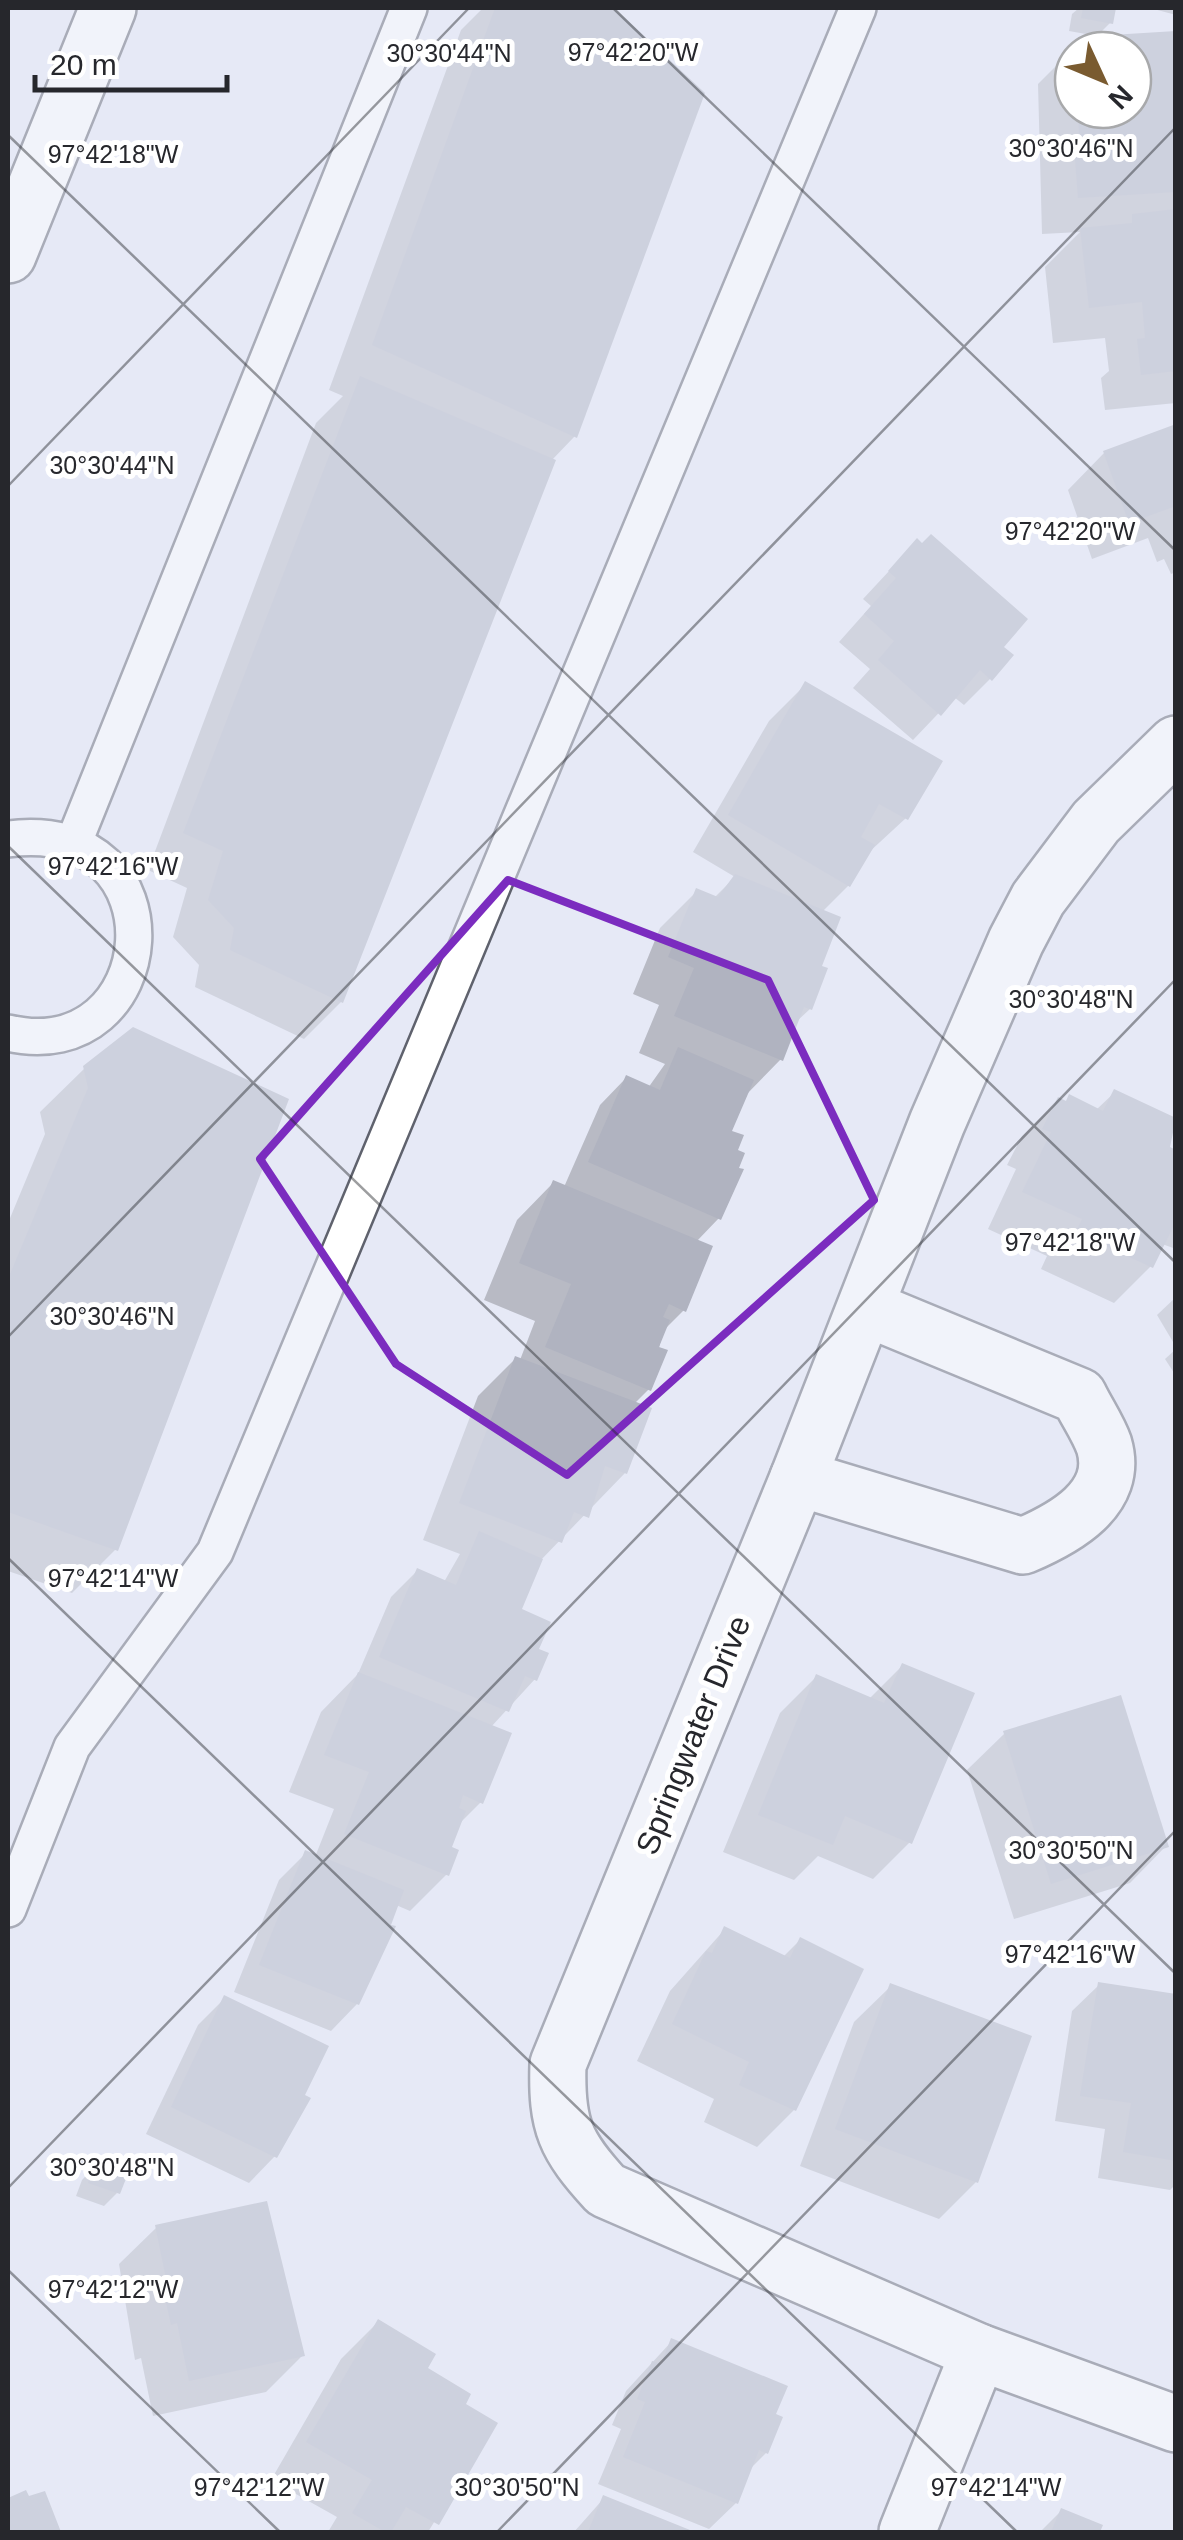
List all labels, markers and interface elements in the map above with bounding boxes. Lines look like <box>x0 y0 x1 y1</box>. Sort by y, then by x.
scale bar <box>35 30 228 92</box>
north arrow <box>1053 30 1153 130</box>
text: 97°42'20"W <box>568 38 699 66</box>
text: 30°30'44"N <box>386 39 512 67</box>
text: 20 m <box>50 48 117 81</box>
text: N <box>1102 79 1139 115</box>
text: 30°30'46"N <box>1008 134 1134 162</box>
text: 97°42'18"W <box>48 140 179 168</box>
text: 30°30'44"N <box>49 451 175 479</box>
text: 97°42'20"W <box>1005 517 1136 545</box>
text: 97°42'16"W <box>48 852 179 880</box>
text: 30°30'48"N <box>1008 985 1134 1013</box>
text: 97°42'18"W <box>1005 1228 1136 1256</box>
text: 30°30'46"N <box>49 1302 175 1330</box>
text: 97°42'14"W <box>48 1564 179 1592</box>
street label: Springwater Drive <box>629 1610 757 1860</box>
text: 30°30'50"N <box>1008 1836 1134 1864</box>
text: 97°42'16"W <box>1005 1940 1136 1968</box>
text: 30°30'48"N <box>49 2153 175 2181</box>
text: 97°42'12"W <box>48 2275 179 2303</box>
text: 97°42'12"W <box>194 2473 325 2501</box>
text: 30°30'50"N <box>454 2473 580 2501</box>
text: 97°42'14"W <box>931 2473 1062 2501</box>

